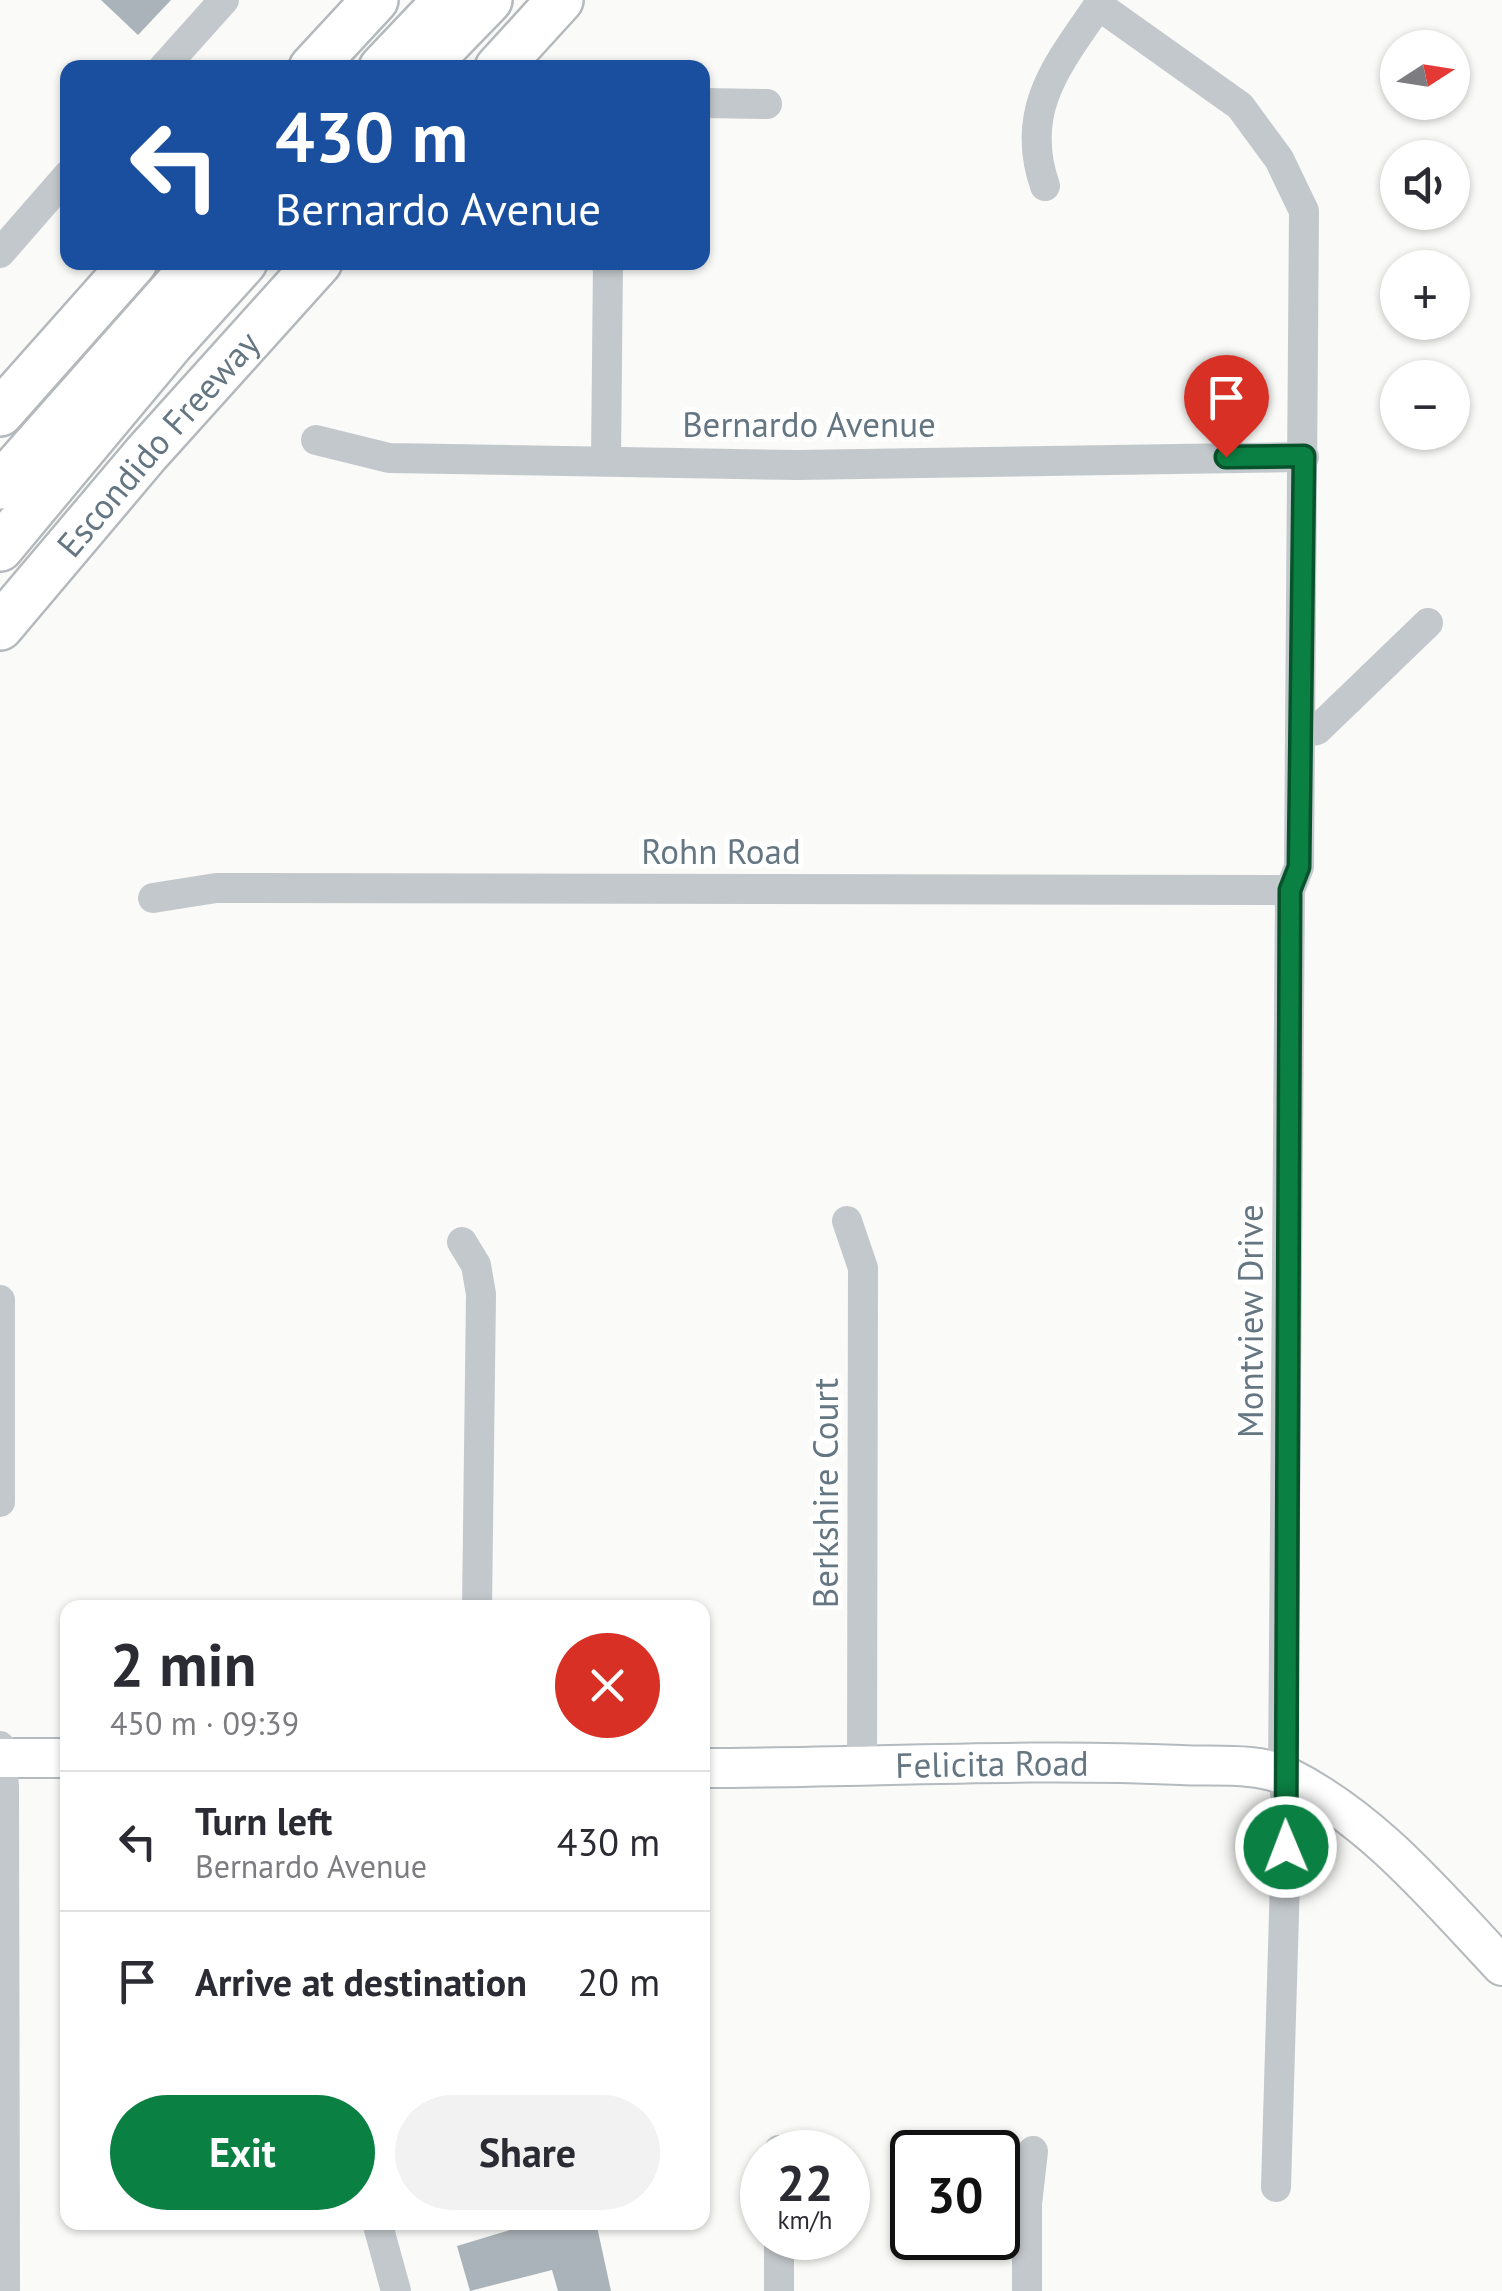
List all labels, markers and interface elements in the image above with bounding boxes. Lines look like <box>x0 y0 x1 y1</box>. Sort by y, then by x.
north arrow <box>1380 30 1470 120</box>
map controls <box>1380 30 1470 450</box>
text: 430 m <box>275 91 468 181</box>
icon: left <box>110 100 240 230</box>
button: sound <box>1380 140 1470 230</box>
text: Bernardo Avenue <box>275 179 601 237</box>
button: + <box>1380 250 1470 340</box>
street label: Escondido Freeway <box>46 321 269 566</box>
pin <box>1184 355 1269 458</box>
button: − <box>1380 360 1470 450</box>
icon: arrive <box>1199 370 1254 425</box>
street label: Bernardo Avenue <box>682 401 936 447</box>
street label: Rohn Road <box>641 828 801 874</box>
street label: Montview Drive <box>1227 1204 1273 1438</box>
street label: Berkshire Court <box>802 1378 848 1608</box>
text: 2 min <box>110 1625 256 1703</box>
button: close <box>555 1633 660 1738</box>
text: 450 m · 09:39 <box>110 1702 299 1744</box>
street label: Felicita Road <box>895 1740 1089 1788</box>
position arrow <box>1234 1795 1338 1899</box>
text: Turn left <box>195 1796 332 1845</box>
icon: left <box>110 1814 165 1869</box>
text: 430 m <box>557 1817 660 1866</box>
text: Bernardo Avenue <box>195 1845 427 1887</box>
icon: arrive <box>110 1954 165 2009</box>
text: Arrive at destination <box>195 1957 527 2006</box>
text: 20 m <box>578 1957 660 2006</box>
button: Exit <box>110 2095 375 2210</box>
button: Share <box>395 2095 660 2210</box>
speed limit sign: 30 <box>890 2130 1020 2260</box>
text: 22 <box>777 2150 833 2215</box>
text: km/h <box>778 2204 832 2236</box>

